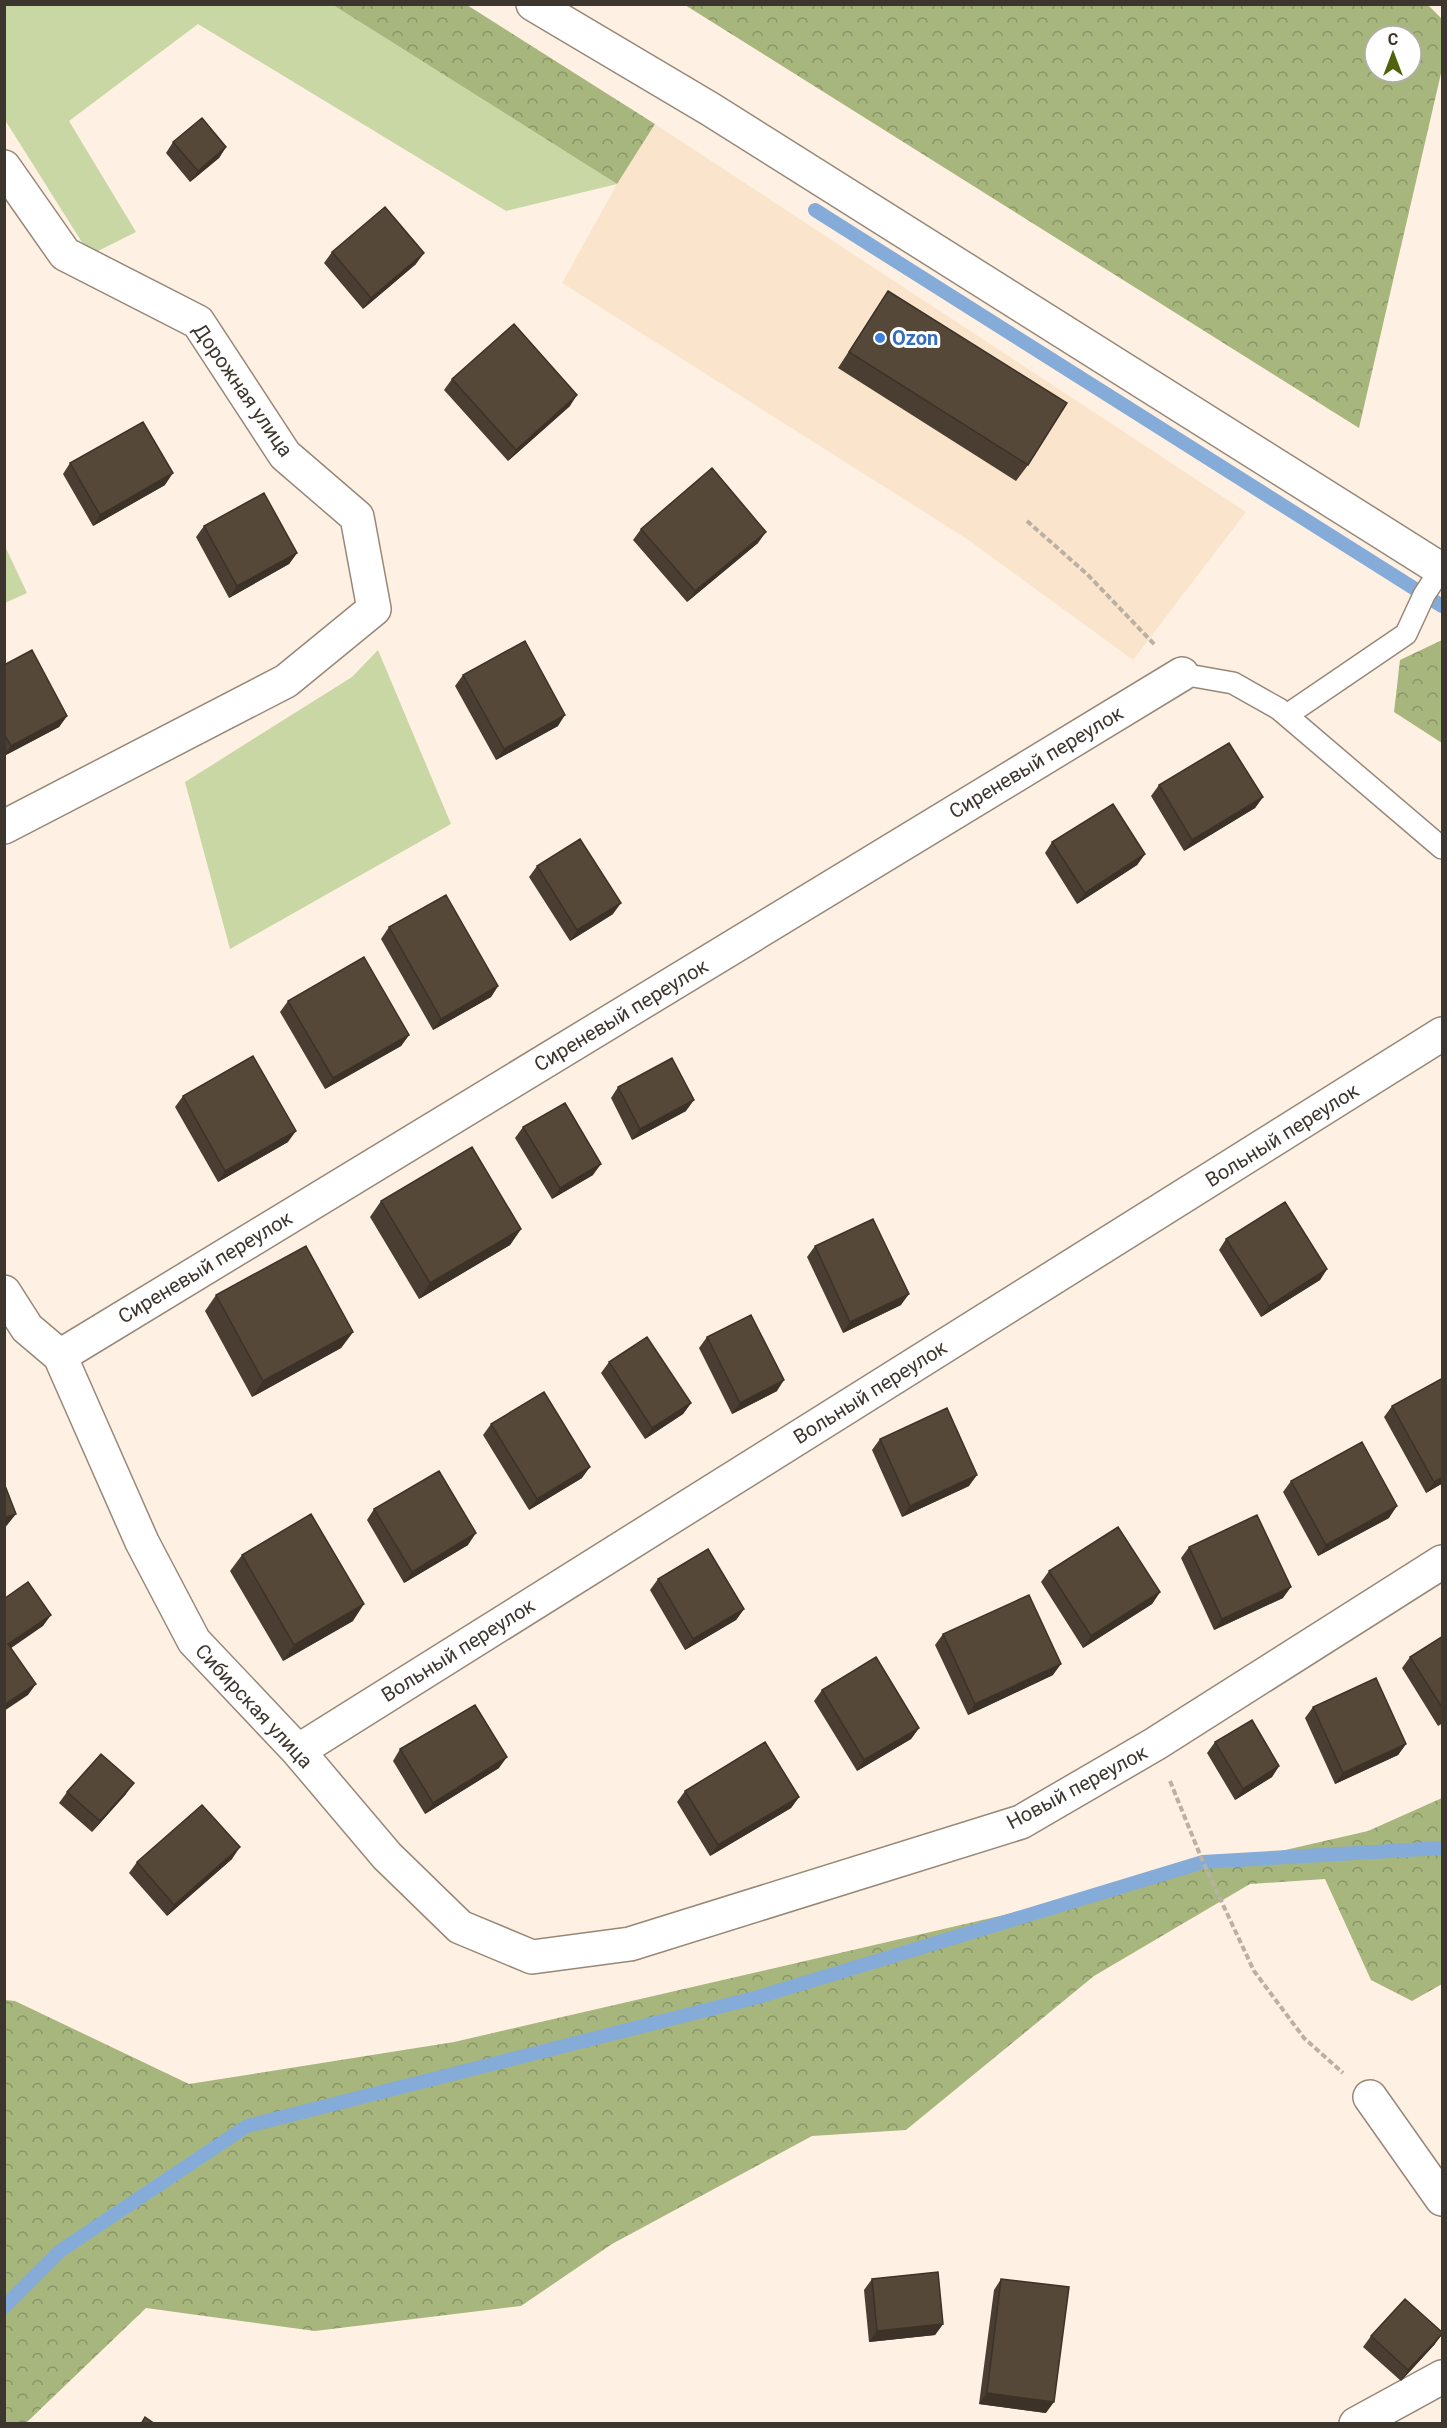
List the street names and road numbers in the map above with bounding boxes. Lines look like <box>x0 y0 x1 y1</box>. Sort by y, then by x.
street label: Дорожная улица <box>188 319 298 461</box>
street label: Сиреневый переулок <box>945 700 1128 823</box>
street label: Сиреневый переулок <box>530 953 713 1076</box>
street label: Вольный переулок <box>1201 1078 1363 1192</box>
street label: Сиреневый переулок <box>114 1205 297 1328</box>
street label: Вольный переулок <box>789 1335 951 1449</box>
street label: Вольный переулок <box>377 1593 539 1707</box>
street label: Сибирская улица <box>190 1639 318 1773</box>
street label: Новый переулок <box>1003 1740 1152 1834</box>

